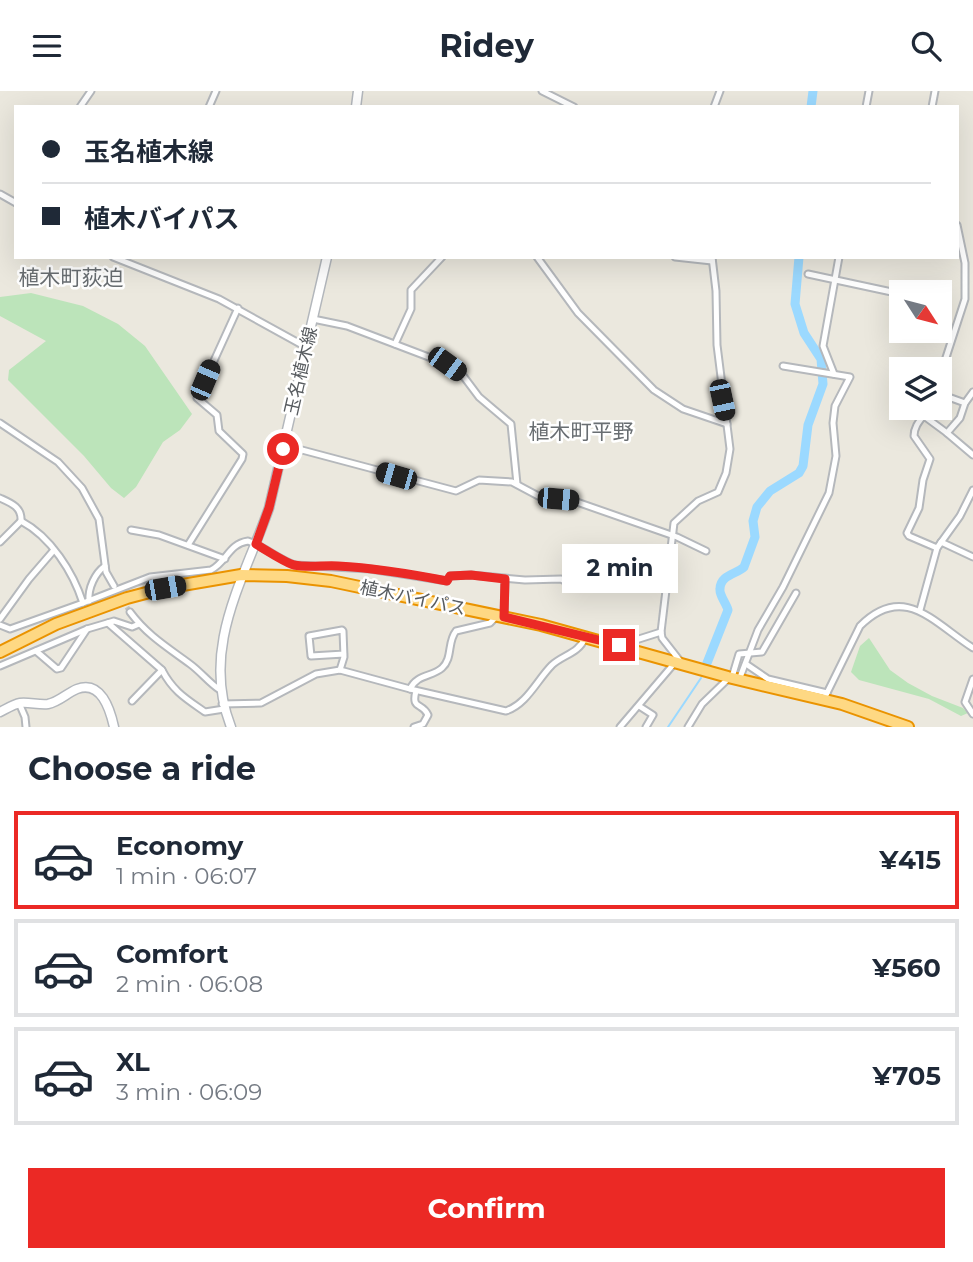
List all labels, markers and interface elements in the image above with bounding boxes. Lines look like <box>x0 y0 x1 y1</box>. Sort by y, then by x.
text: Ridey <box>439 26 534 65</box>
icon: menu <box>28 27 66 65</box>
icon: search <box>907 27 945 65</box>
text: 玉名植木線 <box>84 136 214 168</box>
text: 植木バイパス <box>84 203 239 235</box>
district label: 植木町荻迫 <box>19 265 124 290</box>
north arrow <box>889 280 952 343</box>
map controls <box>889 280 952 420</box>
street label: 玉名植木線 <box>280 325 322 417</box>
car <box>424 343 471 385</box>
car <box>188 357 223 403</box>
button: layers <box>889 357 952 420</box>
car <box>708 377 737 423</box>
district label: 植木町平野 <box>529 419 634 444</box>
route start <box>267 433 299 465</box>
car <box>373 460 420 492</box>
car <box>537 487 580 511</box>
callout: 2 min <box>561 543 677 593</box>
text: 2 min <box>586 554 654 582</box>
car <box>143 574 188 602</box>
street label: 植木バイパス <box>358 576 468 620</box>
route end <box>603 629 635 661</box>
text: Choose a ride <box>28 749 256 788</box>
icon: car <box>32 829 95 892</box>
text: Economy <box>116 830 243 862</box>
text: ¥415 <box>879 844 941 876</box>
text: 1 min · 06:07 <box>116 862 257 890</box>
icon: car <box>32 937 95 1000</box>
text: Comfort <box>116 938 228 970</box>
text: ¥560 <box>872 952 941 984</box>
text: 2 min · 06:08 <box>116 970 263 998</box>
icon: car <box>32 1045 95 1108</box>
text: XL <box>116 1046 150 1078</box>
text: ¥705 <box>873 1060 941 1092</box>
text: 3 min · 06:09 <box>116 1078 262 1106</box>
button: Confirm <box>28 1168 945 1248</box>

